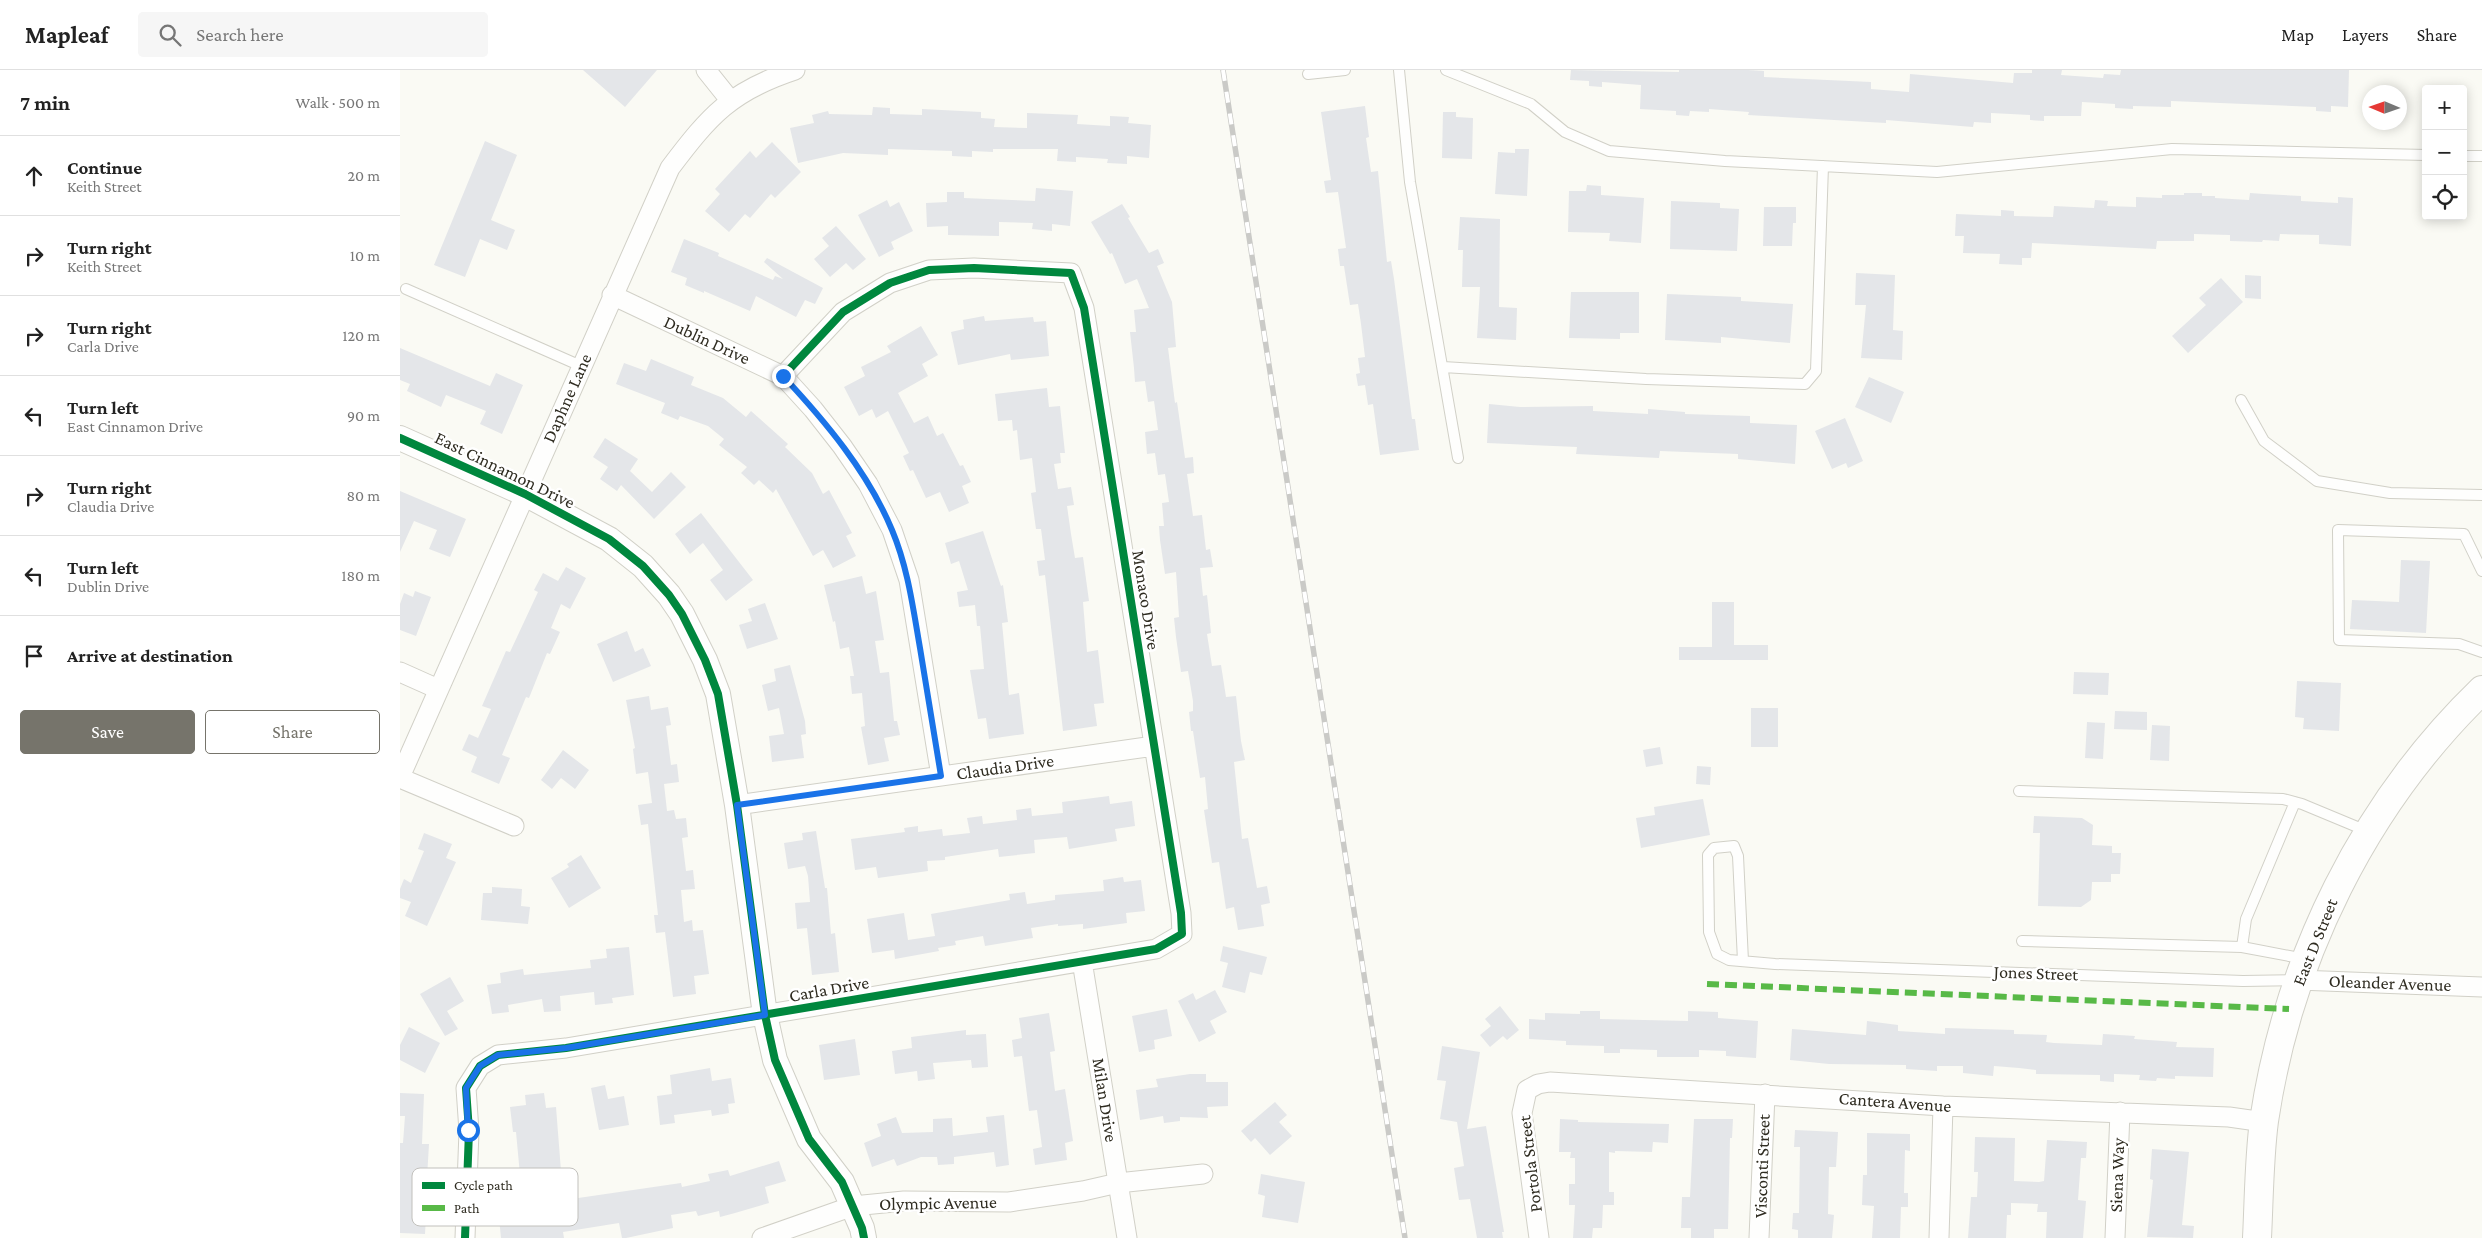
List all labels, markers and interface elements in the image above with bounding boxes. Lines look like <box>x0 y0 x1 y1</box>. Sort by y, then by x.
search box <box>138 12 488 57</box>
text: Mapleaf <box>25 21 108 48</box>
icon: search <box>156 21 184 49</box>
text: Search here <box>196 24 284 45</box>
text: Map <box>2281 25 2314 45</box>
text: Layers <box>2342 25 2389 45</box>
text: Share <box>2417 25 2457 45</box>
north arrow <box>2362 85 2407 130</box>
map controls <box>2422 85 2467 220</box>
button: + <box>2422 85 2467 130</box>
text: 7 min <box>20 91 70 115</box>
text: Walk · 500 m <box>295 94 380 111</box>
button: − <box>2422 130 2467 175</box>
text: Continue <box>67 157 142 178</box>
icon: ahead <box>20 162 48 190</box>
text: 20 m <box>347 167 380 184</box>
button: locate <box>2422 175 2467 220</box>
text: Keith Street <box>67 178 142 195</box>
text: Turn right <box>67 237 152 258</box>
icon: right <box>20 242 48 270</box>
text: 10 m <box>350 247 380 264</box>
text: Keith Street <box>67 258 142 275</box>
street label: Dublin Drive <box>661 311 753 369</box>
text: Turn right <box>67 317 152 338</box>
icon: right <box>20 322 48 350</box>
text: 120 m <box>342 327 380 344</box>
text: Carla Drive <box>67 338 139 355</box>
street label: Daphne Lane <box>538 350 596 446</box>
route end <box>772 365 795 388</box>
text: Turn left <box>67 397 139 418</box>
icon: left <box>20 402 48 430</box>
text: 90 m <box>347 407 380 424</box>
text: East Cinnamon Drive <box>67 418 203 435</box>
street label: East Cinnamon Drive <box>432 427 578 513</box>
text: Turn right <box>67 477 152 498</box>
icon: right <box>20 482 48 510</box>
text: 80 m <box>346 487 380 504</box>
text: Claudia Drive <box>67 498 154 515</box>
street label: Monaco Drive <box>1128 549 1164 651</box>
text: Turn left <box>67 557 139 578</box>
icon: left <box>20 562 48 590</box>
text: 180 m <box>341 567 380 584</box>
text: Dublin Drive <box>67 578 149 595</box>
icon: arrive <box>20 642 48 670</box>
text: Arrive at destination <box>67 645 233 666</box>
button: Save <box>20 710 195 754</box>
button: Share <box>205 710 380 754</box>
street label: Claudia Drive <box>955 750 1055 784</box>
street label: East D Street <box>2288 895 2342 988</box>
street label: Jones Street <box>1991 961 2080 985</box>
street label: Oleander Avenue <box>2328 971 2452 995</box>
street label: Carla Drive <box>788 972 871 1006</box>
street label: Milan Drive <box>1088 1057 1122 1144</box>
street label: Cantera Avenue <box>1838 1088 1952 1116</box>
street label: Portola Street <box>1514 1113 1546 1214</box>
street label: Visconti Street <box>1750 1113 1774 1218</box>
route start <box>457 1119 480 1142</box>
street label: Siena Way <box>2106 1137 2128 1213</box>
legend <box>412 1168 578 1226</box>
text: Cycle path <box>454 1177 513 1193</box>
street label: Olympic Avenue <box>879 1192 997 1214</box>
text: Path <box>454 1200 480 1216</box>

